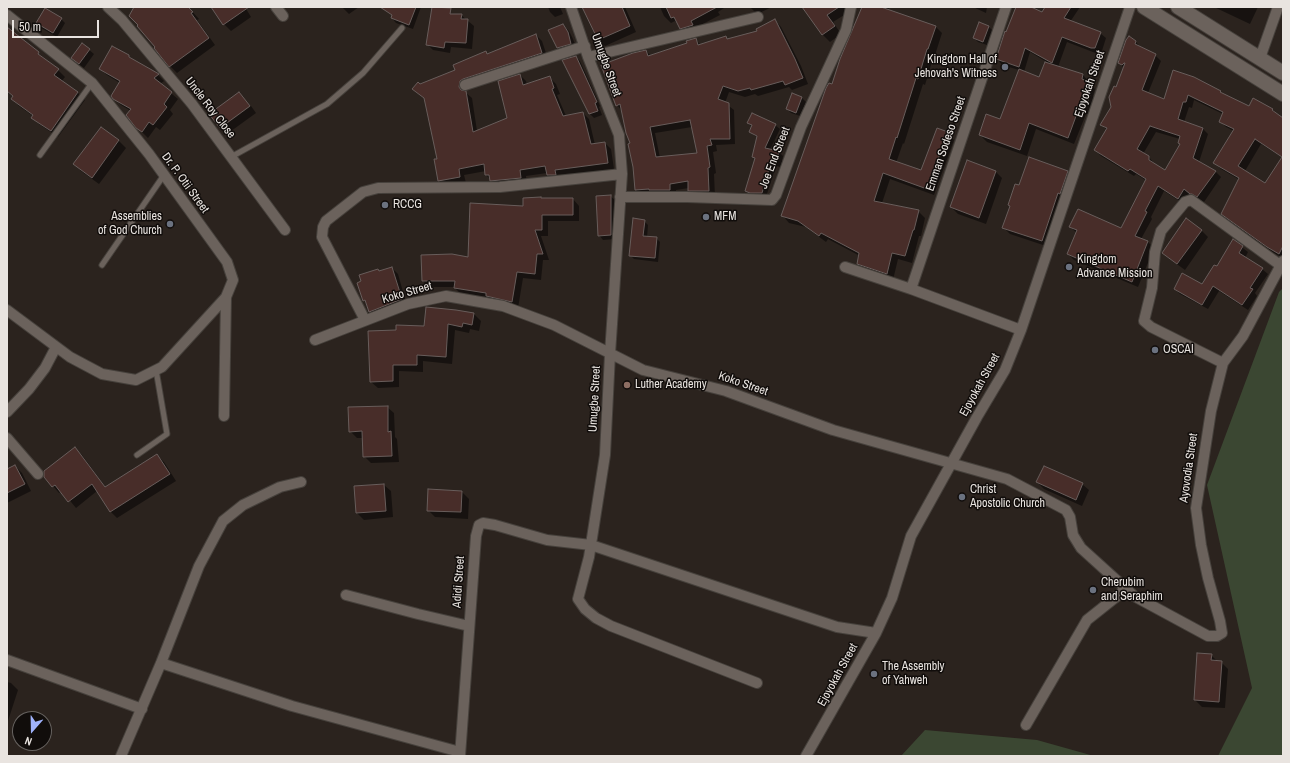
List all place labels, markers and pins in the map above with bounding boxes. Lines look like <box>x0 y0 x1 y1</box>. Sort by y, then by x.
place label: Kingdom Hall of Jehovah's Witness <box>915 53 997 81</box>
marker: Kingdom Hall of Jehovah's Witness <box>1000 62 1010 72</box>
place label: RCCG <box>393 198 422 212</box>
marker: RCCG <box>380 200 390 210</box>
place label: Assemblies of God Church <box>98 210 162 238</box>
place label: MFM <box>714 210 736 224</box>
marker: MFM <box>701 212 711 222</box>
marker: Assemblies of God Church <box>165 219 175 229</box>
place label: Kingdom Advance Mission <box>1077 253 1152 281</box>
marker: Kingdom Advance Mission <box>1064 262 1074 272</box>
place label: OSCAI <box>1163 343 1194 357</box>
marker: OSCAI <box>1150 345 1160 355</box>
place label: Luther Academy <box>635 378 707 392</box>
marker: Luther Academy <box>622 380 632 390</box>
place label: Christ Apostolic Church <box>970 483 1045 511</box>
marker: Christ Apostolic Church <box>957 492 967 502</box>
place label: Cherubim and Seraphim <box>1101 576 1163 604</box>
marker: Cherubim and Seraphim <box>1088 585 1098 595</box>
place label: The Assembly of Yahweh <box>882 660 944 688</box>
marker: The Assembly of Yahweh <box>869 669 879 679</box>

